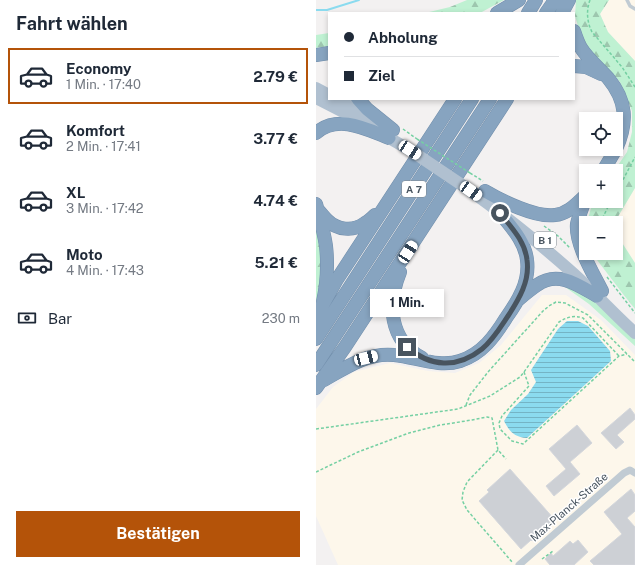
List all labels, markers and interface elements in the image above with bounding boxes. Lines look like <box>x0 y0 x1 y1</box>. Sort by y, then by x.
text: Fahrt wählen <box>16 13 128 34</box>
text: Abholung <box>368 29 438 46</box>
icon: car <box>18 58 54 94</box>
text: Economy <box>66 60 131 77</box>
text: Ziel <box>368 67 396 84</box>
text: 2.79 € <box>253 68 298 85</box>
text: 1 Min. · 17:40 <box>66 77 141 92</box>
map controls <box>579 112 623 260</box>
button: locate <box>579 112 623 156</box>
icon: car <box>18 120 54 156</box>
text: Komfort <box>66 122 125 139</box>
text: 3.77 € <box>253 130 298 147</box>
car <box>397 138 423 162</box>
text: 2 Min. · 17:41 <box>66 139 141 154</box>
button: + <box>579 164 623 208</box>
car <box>458 179 484 203</box>
road number: A 7 <box>402 181 426 197</box>
icon: car <box>18 182 54 218</box>
text: XL <box>66 184 85 201</box>
text: 4.74 € <box>253 192 298 209</box>
text: 3 Min. · 17:42 <box>66 201 144 216</box>
route start <box>491 204 509 222</box>
button: − <box>579 216 623 260</box>
road number: B 1 <box>534 232 556 248</box>
car <box>396 239 420 265</box>
icon: car <box>18 244 54 280</box>
text: Moto <box>66 246 103 263</box>
text: 5.21 € <box>254 254 298 271</box>
text: 4 Min. · 17:43 <box>66 263 144 278</box>
callout: 1 Min. <box>370 289 444 317</box>
text: 1 Min. <box>389 295 425 310</box>
icon: cash <box>16 307 38 329</box>
text: Bar <box>48 310 72 327</box>
text: 230 m <box>262 311 300 326</box>
route end <box>398 338 416 356</box>
car <box>353 349 379 367</box>
street label: Max-Planck-Straße <box>528 470 610 544</box>
button: Bestätigen <box>16 511 300 557</box>

